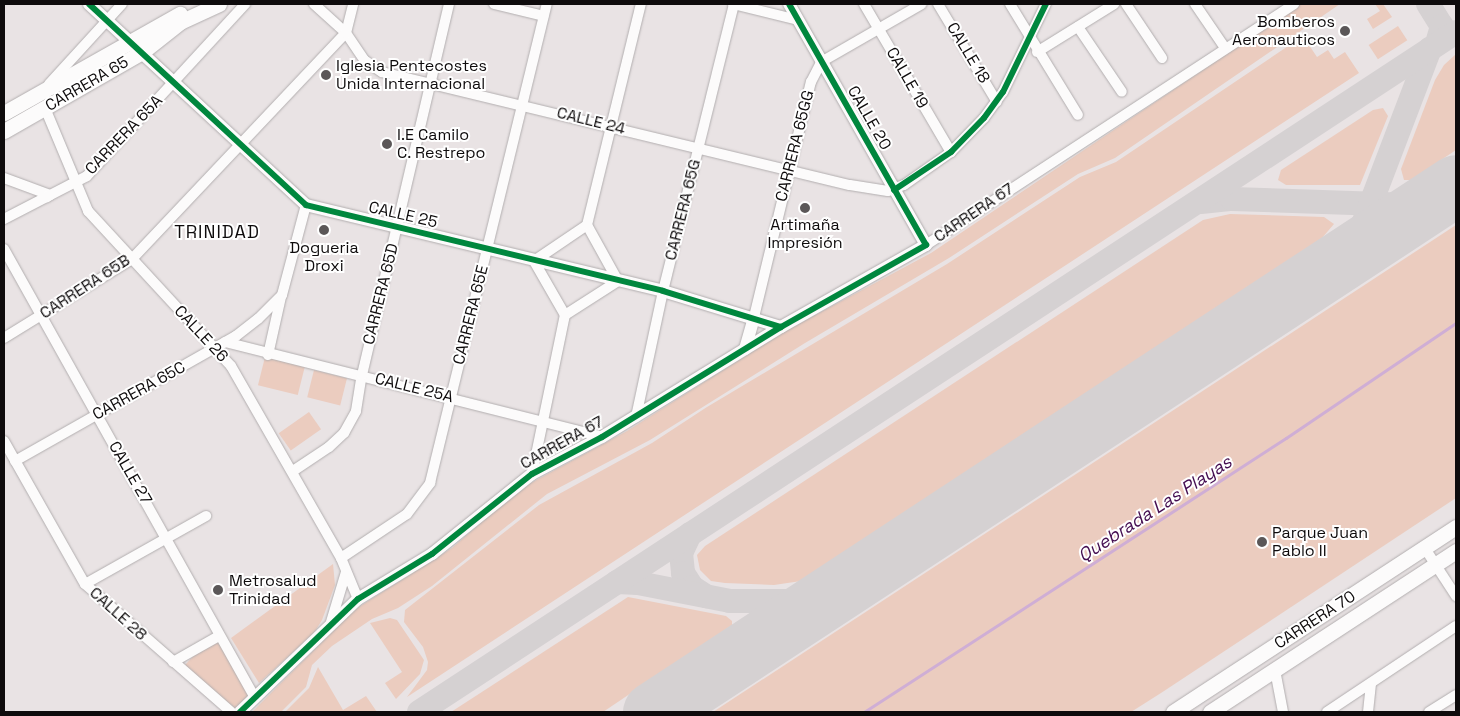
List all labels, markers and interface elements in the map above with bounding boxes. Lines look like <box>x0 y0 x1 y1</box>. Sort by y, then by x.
place label: Bomberos Aeronauticos <box>1232 12 1335 50</box>
street label: CALLE 18 <box>942 19 994 87</box>
marker: Bomberos Aeronauticos <box>1339 25 1351 37</box>
street label: CALLE 19 <box>882 44 932 112</box>
street label: CARRERA 65 <box>42 52 132 116</box>
place label: Iglesia Pentecostes Unida Internacional <box>336 56 487 94</box>
marker: Iglesia Pentecostes Unida Internacional <box>320 69 332 81</box>
street label: CALLE 20 <box>843 83 895 153</box>
street label: CARRERA 65GG <box>772 88 818 204</box>
street label: CARRERA 65A <box>81 91 167 179</box>
street label: CALLE 24 <box>555 103 627 139</box>
place label: I.E Camilo C. Restrepo <box>397 125 486 163</box>
marker: I.E Camilo C. Restrepo <box>381 138 393 150</box>
street label: CARRERA 65G <box>661 157 705 263</box>
street label: CARRERA 67 <box>930 179 1018 247</box>
street label: CALLE 25 <box>367 198 439 232</box>
marker: Artimaña Impresión <box>799 202 811 214</box>
place label: Artimaña Impresión <box>767 215 843 253</box>
district label: TRINIDAD <box>173 221 261 243</box>
marker: Dogueria Droxi <box>318 224 330 236</box>
place label: Dogueria Droxi <box>289 238 359 276</box>
street label: CARRERA 65D <box>359 241 403 347</box>
street label: CARRERA 65B <box>36 251 134 323</box>
street label: CARRERA 65E <box>449 263 493 367</box>
street label: CALLE 26 <box>170 302 232 366</box>
street label: CARRERA 65C <box>89 358 189 424</box>
street label: CALLE 25A <box>373 369 455 407</box>
street label: CARRERA 67 <box>517 412 607 474</box>
street label: CALLE 27 <box>104 438 156 508</box>
water label: Quebrada Las Playas <box>1074 451 1236 567</box>
place label: Parque Juan Pablo II <box>1272 523 1368 561</box>
marker: Parque Juan Pablo II <box>1256 536 1268 548</box>
place label: Metrosalud Trinidad <box>229 571 317 609</box>
street label: CALLE 28 <box>85 583 151 645</box>
marker: Metrosalud Trinidad <box>211 583 225 597</box>
street label: CARRERA 70 <box>1271 587 1359 653</box>

